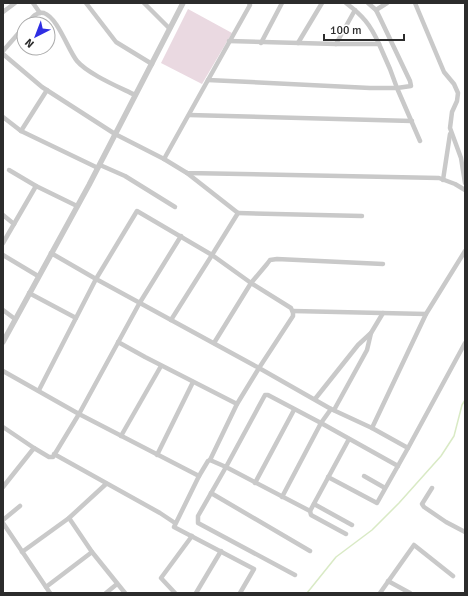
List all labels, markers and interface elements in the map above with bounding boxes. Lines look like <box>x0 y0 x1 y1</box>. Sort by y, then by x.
north arrow <box>16 16 56 56</box>
scale bar <box>324 16 404 42</box>
text: 100 m <box>330 23 362 38</box>
text: N <box>22 36 37 50</box>

